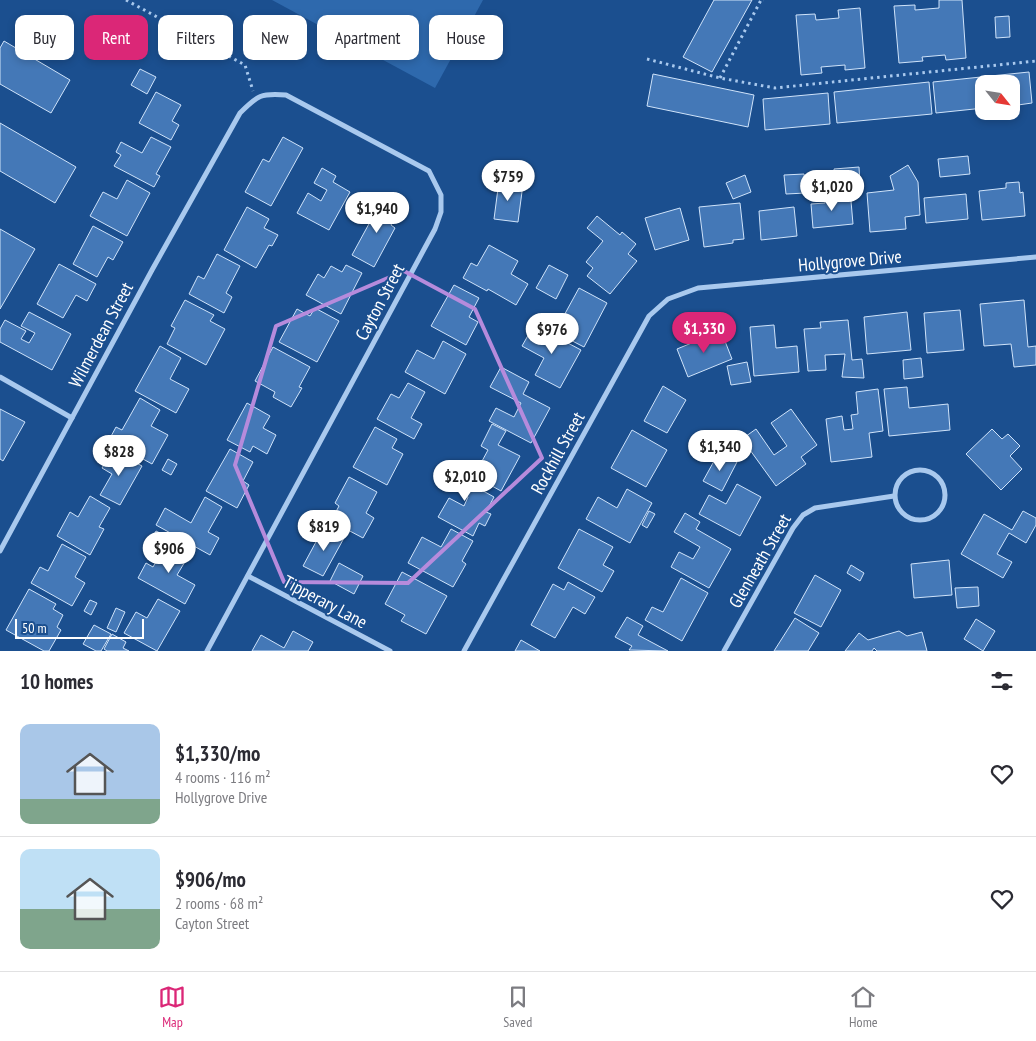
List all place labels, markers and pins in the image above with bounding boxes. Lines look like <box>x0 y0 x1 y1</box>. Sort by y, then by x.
pin: $759 <box>478 160 538 202</box>
pin: $1,020 <box>791 170 873 212</box>
pin: $1,940 <box>336 192 418 234</box>
pin: $976 <box>522 312 582 355</box>
pin: $1,330 <box>663 312 745 354</box>
pin: $1,340 <box>679 430 761 472</box>
pin: $828 <box>89 434 149 477</box>
pin: $2,010 <box>424 460 506 502</box>
pin: $819 <box>294 510 354 552</box>
pin: $906 <box>139 532 199 574</box>

